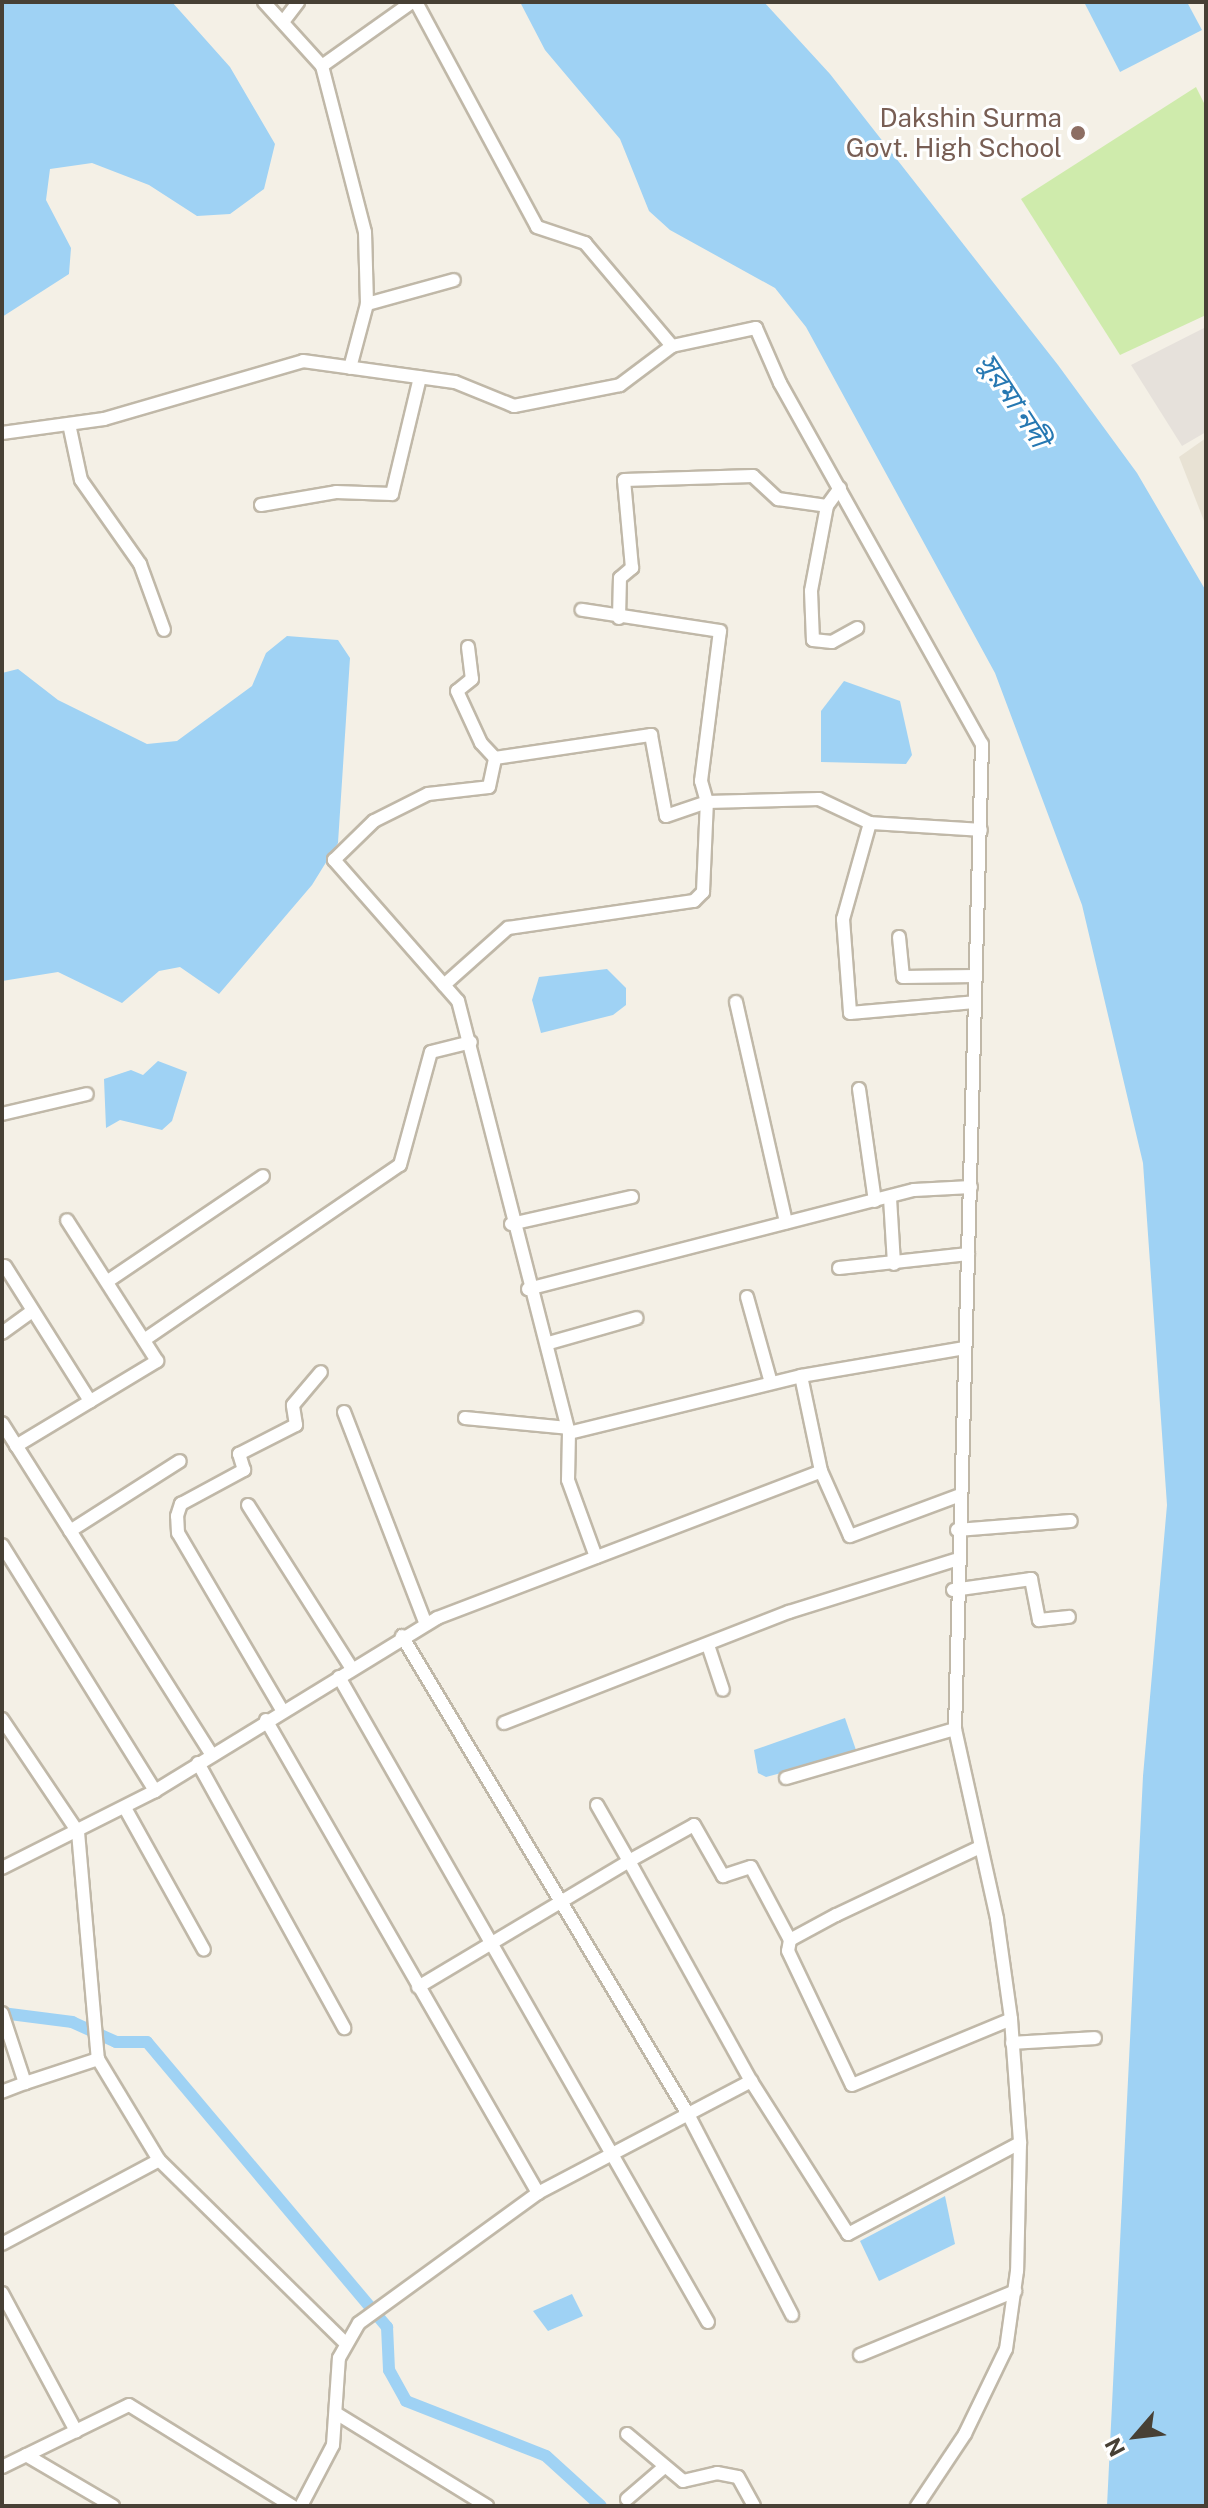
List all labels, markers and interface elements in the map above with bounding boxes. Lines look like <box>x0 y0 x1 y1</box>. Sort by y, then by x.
place label: Dakshin Surma Govt. High School <box>846 102 1062 164</box>
marker: Dakshin Surma Govt. High School <box>1069 124 1087 142</box>
water label: সুরমা নদী <box>971 347 1057 453</box>
north arrow <box>1096 2396 1176 2476</box>
text: N <box>1099 2434 1130 2461</box>

